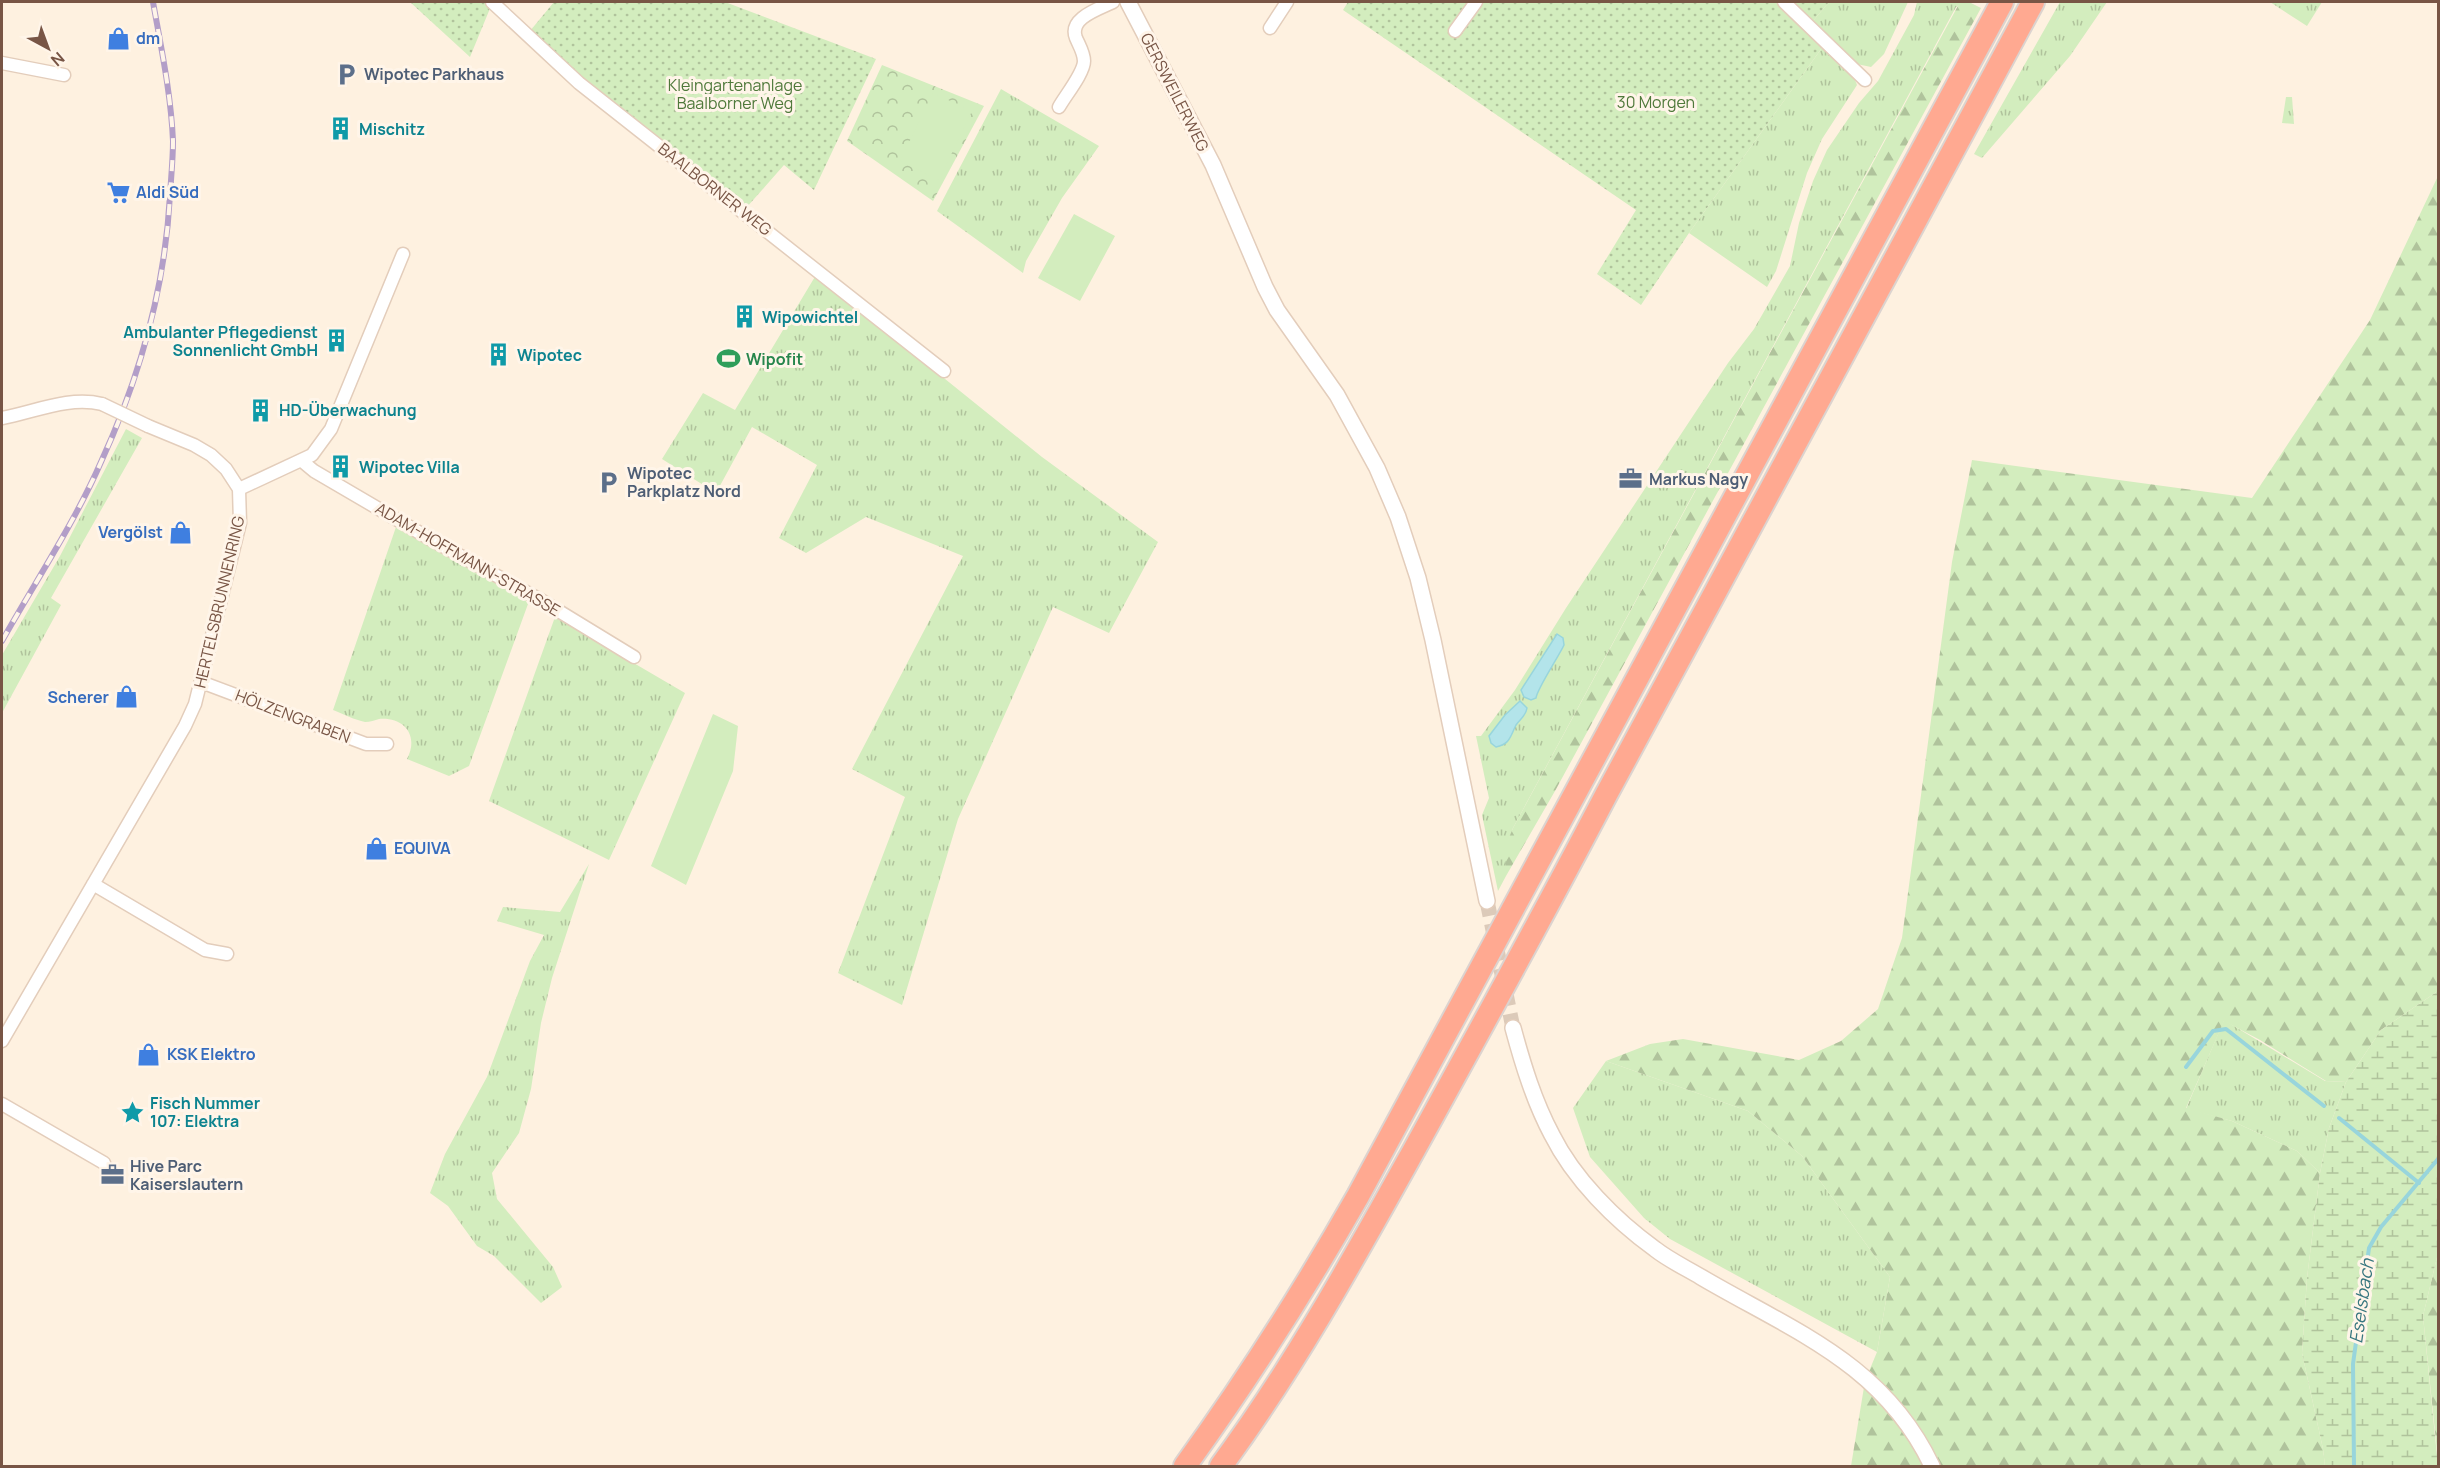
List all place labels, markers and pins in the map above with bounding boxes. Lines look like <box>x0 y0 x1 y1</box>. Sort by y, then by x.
shop icon: dm <box>105 25 131 51</box>
place label: dm <box>136 27 160 49</box>
parking icon: Wipotec Parkhaus <box>333 61 359 87</box>
place label: Wipotec Parkhaus <box>364 63 504 85</box>
building icon: Mischitz <box>328 116 354 142</box>
place label: Mischitz <box>359 118 425 140</box>
supermarket icon: Aldi Süd <box>105 179 131 205</box>
place label: Aldi Süd <box>136 181 199 203</box>
building icon: Wipowichtel <box>731 304 757 330</box>
place label: Wipowichtel <box>762 306 858 328</box>
place label: Ambulanter Pflegedienst Sonnenlicht GmbH <box>123 321 318 361</box>
building icon: Ambulanter Pflegedienst Sonnenlicht GmbH <box>323 328 349 354</box>
building icon: Wipotec <box>486 342 512 368</box>
place label: Wipotec <box>517 344 582 366</box>
sports icon: Wipofit <box>715 346 741 372</box>
place label: Wipofit <box>746 348 803 370</box>
building icon: HD-Überwachung <box>248 397 274 423</box>
place label: HD-Überwachung <box>279 399 417 421</box>
building icon: Wipotec Villa <box>328 454 354 480</box>
place label: Wipotec Villa <box>359 456 460 478</box>
place label: Wipotec Parkplatz Nord <box>627 462 741 502</box>
office icon: Markus Nagy <box>1618 466 1644 492</box>
place label: Markus Nagy <box>1649 468 1748 490</box>
parking icon: Wipotec Parkplatz Nord <box>596 469 622 495</box>
shop icon: Vergölst <box>168 519 194 545</box>
place label: Vergölst <box>98 521 163 543</box>
shop icon: Scherer <box>114 684 140 710</box>
place label: Scherer <box>47 686 109 708</box>
shop icon: EQUIVA <box>363 835 389 861</box>
place label: EQUIVA <box>394 837 451 859</box>
shop icon: KSK Elektro <box>136 1041 162 1067</box>
place label: KSK Elektro <box>167 1043 256 1065</box>
place label: Fisch Nummer 107: Elektra <box>150 1092 260 1132</box>
place icon: Fisch Nummer 107: Elektra <box>119 1099 145 1125</box>
place label: Hive Parc Kaiserslautern <box>130 1155 243 1195</box>
office icon: Hive Parc Kaiserslautern <box>99 1162 125 1188</box>

